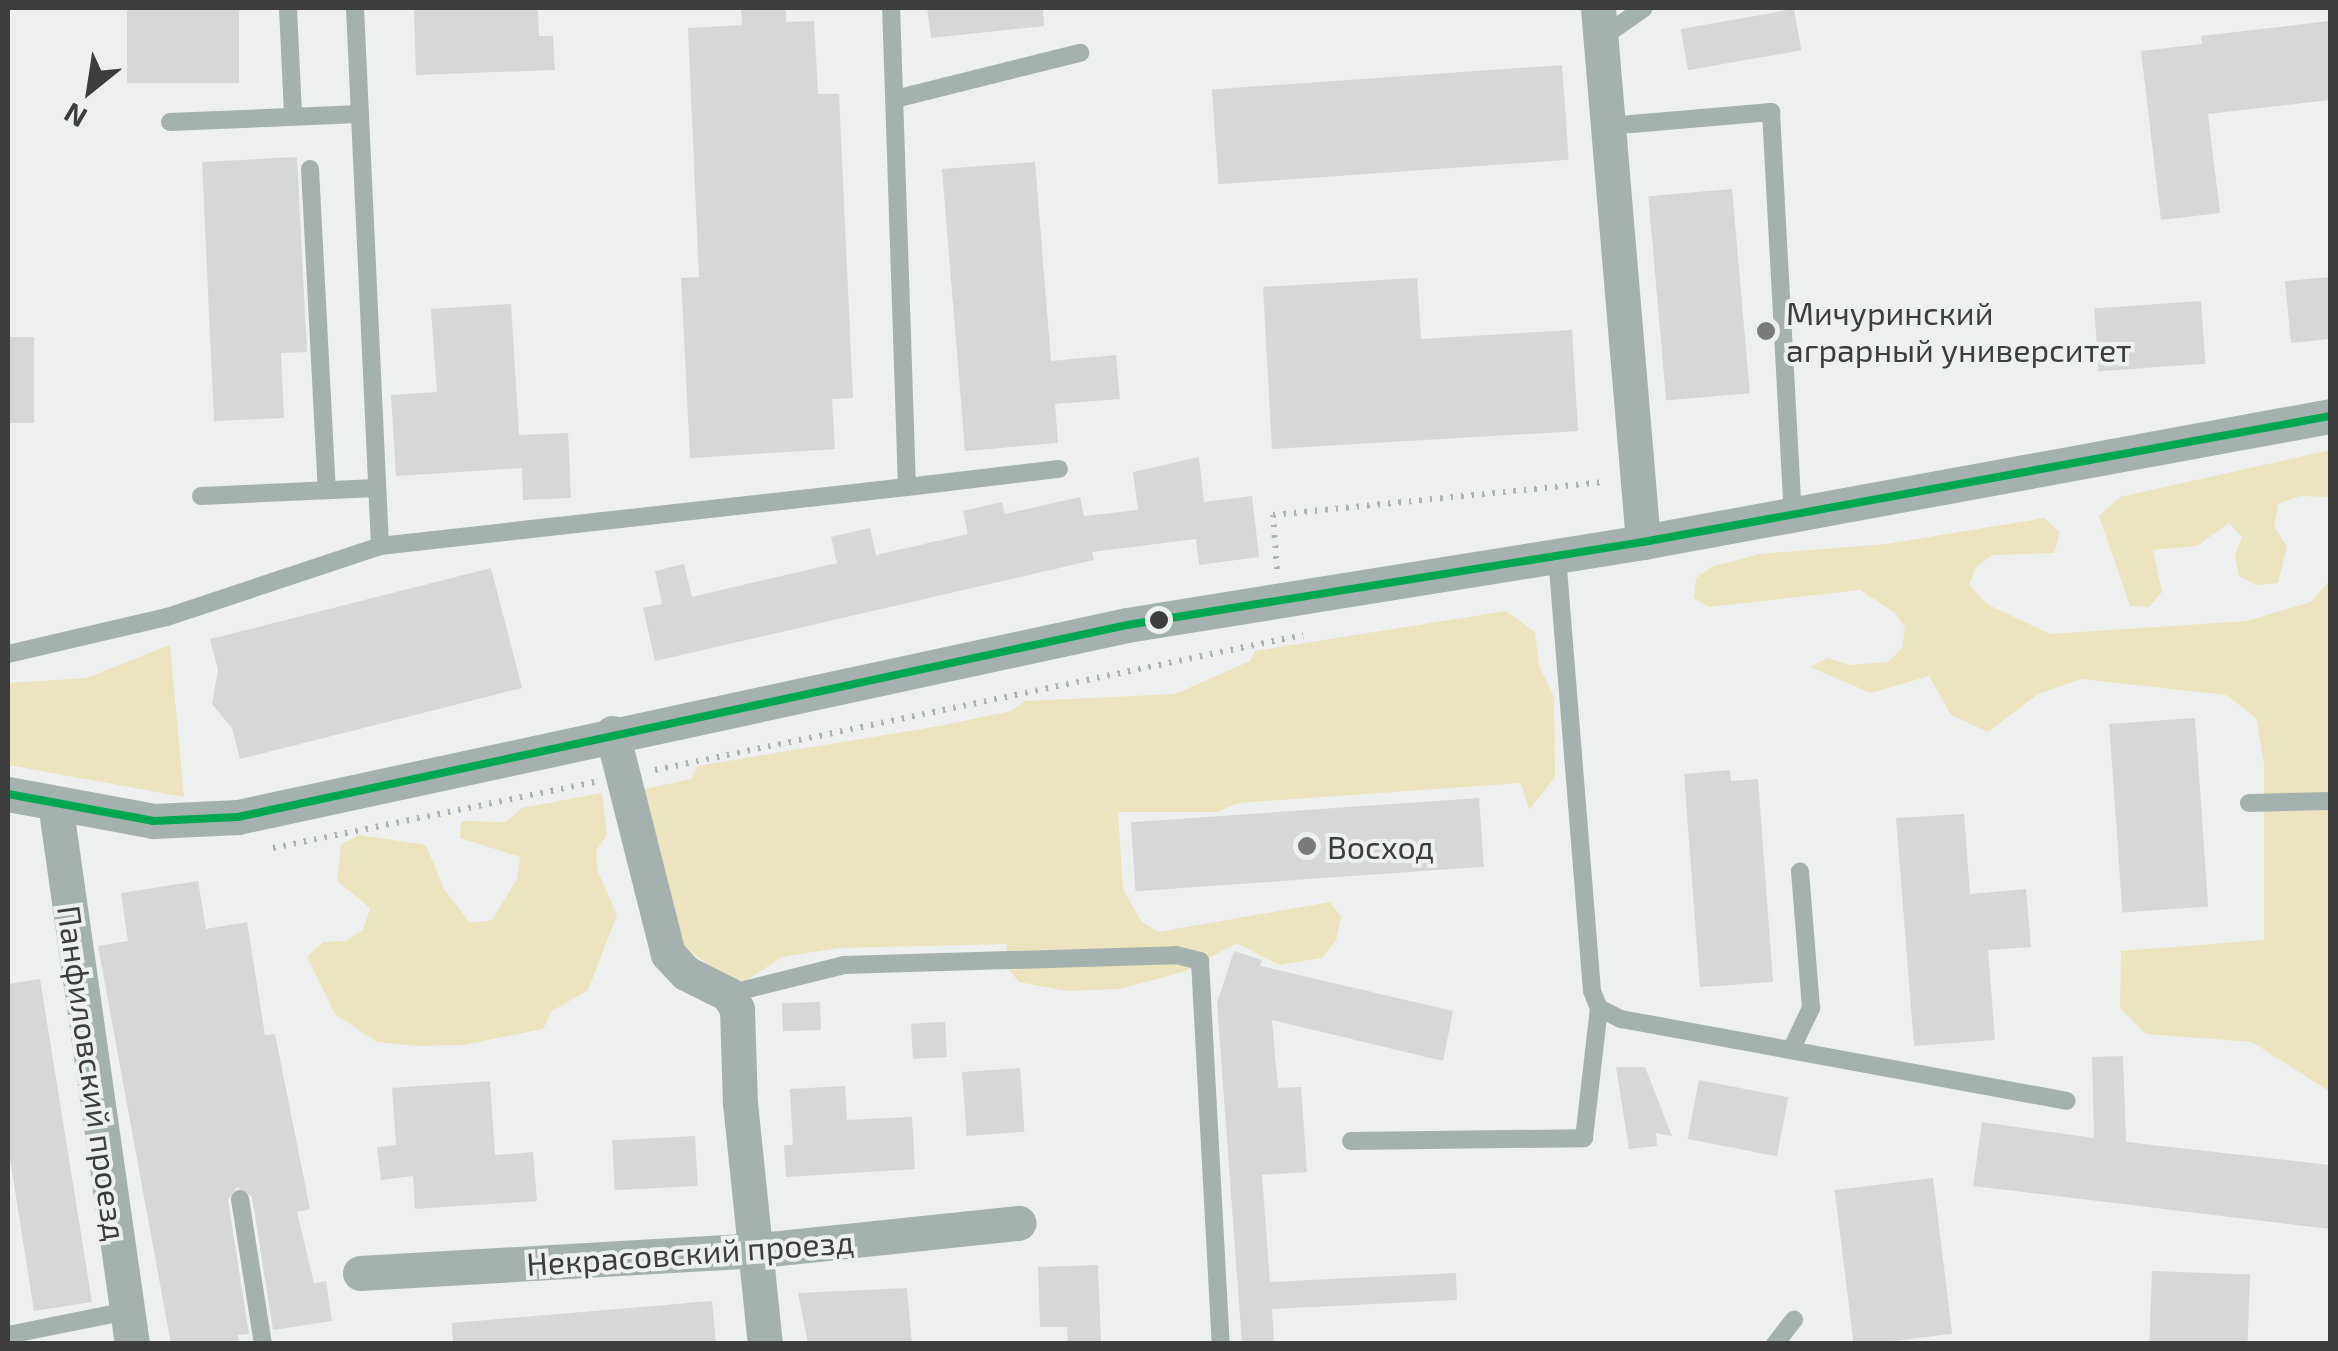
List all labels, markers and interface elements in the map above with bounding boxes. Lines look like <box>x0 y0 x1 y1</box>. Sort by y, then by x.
north arrow <box>40 40 140 140</box>
text: N <box>58 96 92 136</box>
place label: Мичуринский аграрный университет <box>1786 294 2131 369</box>
marker: Мичуринский аграрный университет <box>1755 320 1777 342</box>
unlabelled marker <box>1149 610 1169 630</box>
place label: Восход <box>1327 827 1434 865</box>
marker: Восход <box>1296 835 1318 857</box>
street label: Панфиловский проезд <box>50 903 136 1243</box>
street label: Некрасовский проезд <box>525 1221 855 1283</box>

